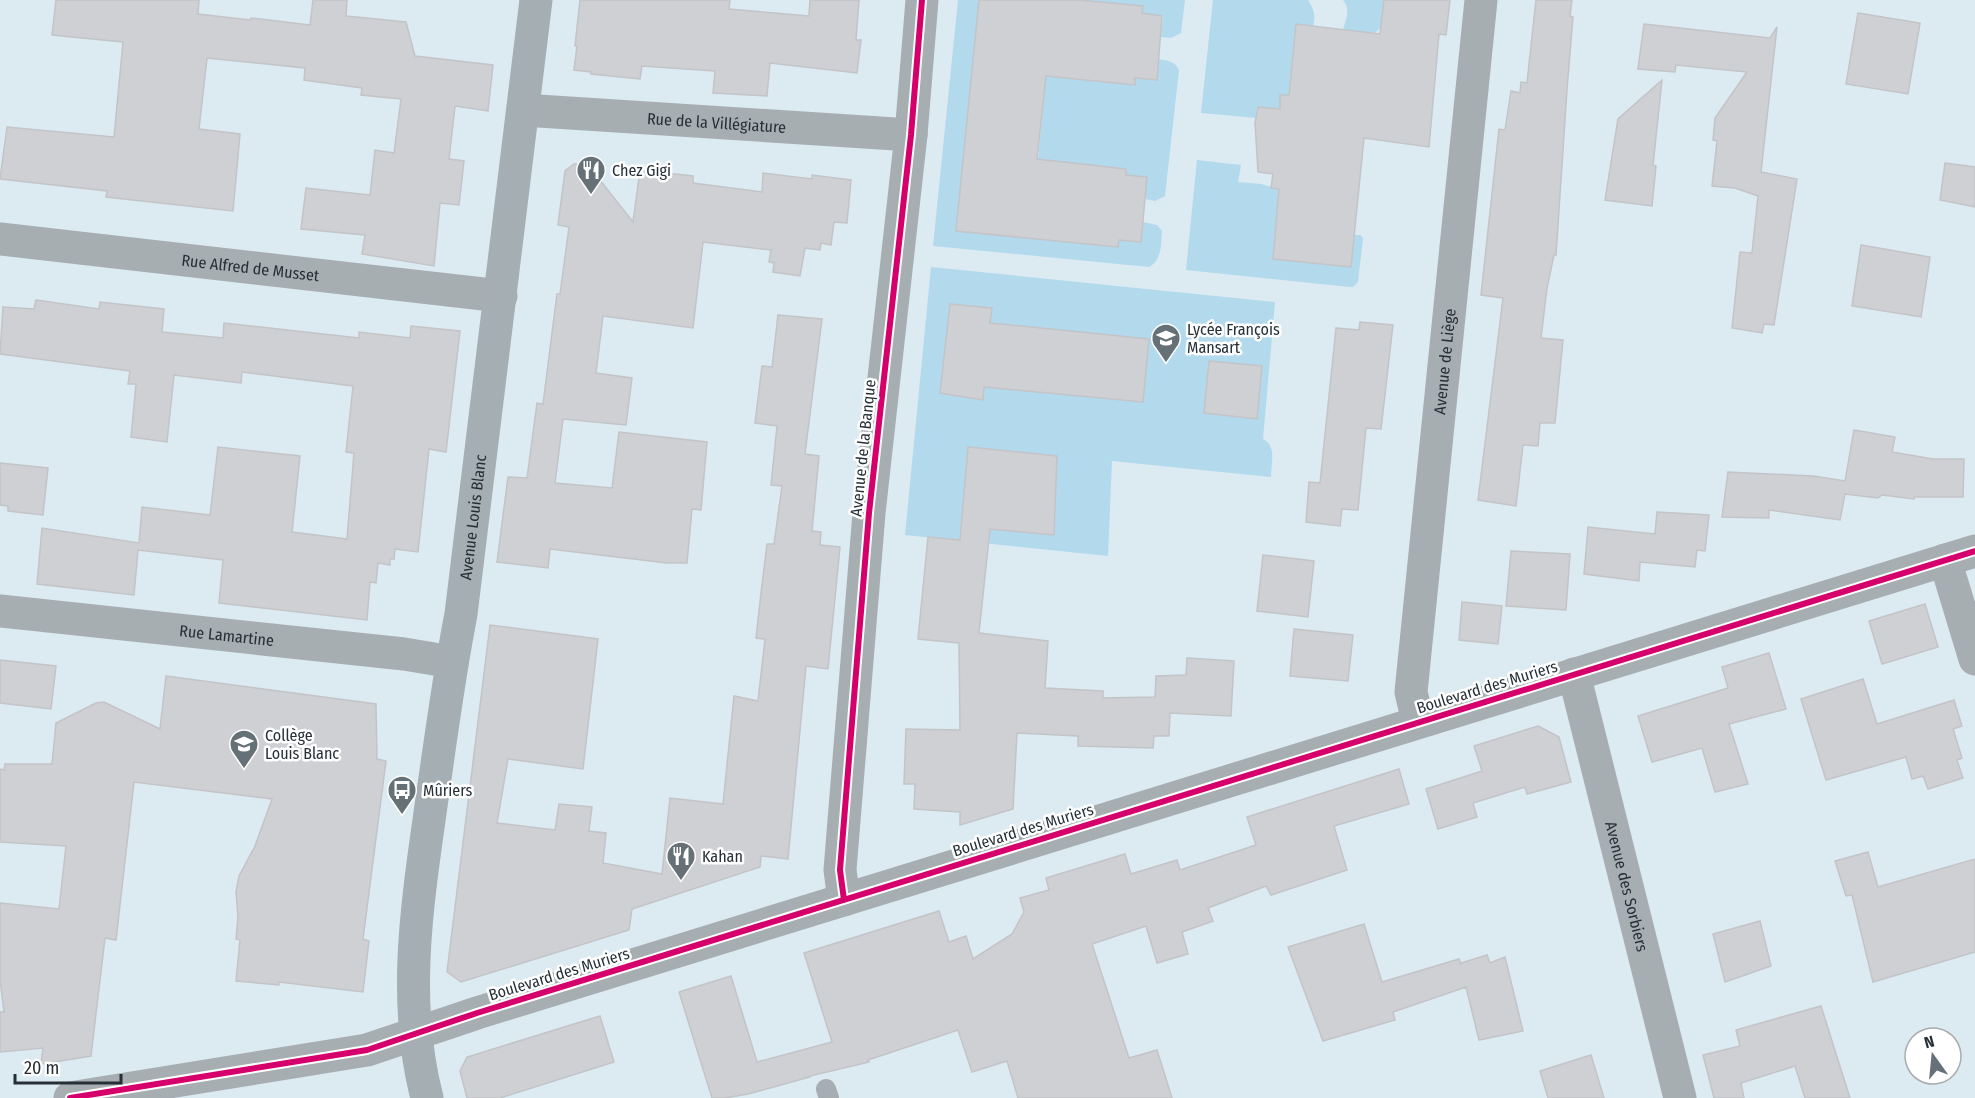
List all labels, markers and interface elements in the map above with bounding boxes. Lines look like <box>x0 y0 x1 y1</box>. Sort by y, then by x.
street label: Rue de la Villégiature <box>646 109 787 136</box>
restaurant icon: Chez Gigi <box>575 154 607 196</box>
place label: Chez Gigi <box>612 161 671 180</box>
street label: Rue Alfred de Musset <box>181 250 321 285</box>
street label: Avenue de Liège <box>1430 308 1459 415</box>
place label: Lycée François Mansart <box>1187 320 1280 357</box>
school or university icon: Lycée François Mansart <box>1150 322 1182 364</box>
street label: Avenue de la Banque <box>846 378 880 517</box>
street label: Avenue Louis Blanc <box>456 453 490 581</box>
street label: Rue Lamartine <box>178 621 275 650</box>
street label: Boulevard des Muriers <box>1414 656 1560 717</box>
place label: Collège Louis Blanc <box>265 726 339 763</box>
school or university icon: Collège Louis Blanc <box>228 728 260 770</box>
bus stop icon: Mûriers <box>386 774 418 816</box>
place label: Mûriers <box>423 781 473 800</box>
street label: Boulevard des Muriers <box>950 799 1096 860</box>
street label: Avenue des Sorbiers <box>1602 819 1653 954</box>
restaurant icon: Kahan <box>665 840 697 882</box>
place label: Kahan <box>702 847 743 866</box>
street label: Boulevard des Muriers <box>486 943 632 1004</box>
north arrow <box>1903 1026 1963 1086</box>
text: N <box>1922 1032 1936 1052</box>
scale bar <box>15 1047 122 1085</box>
text: 20 m <box>24 1057 59 1079</box>

